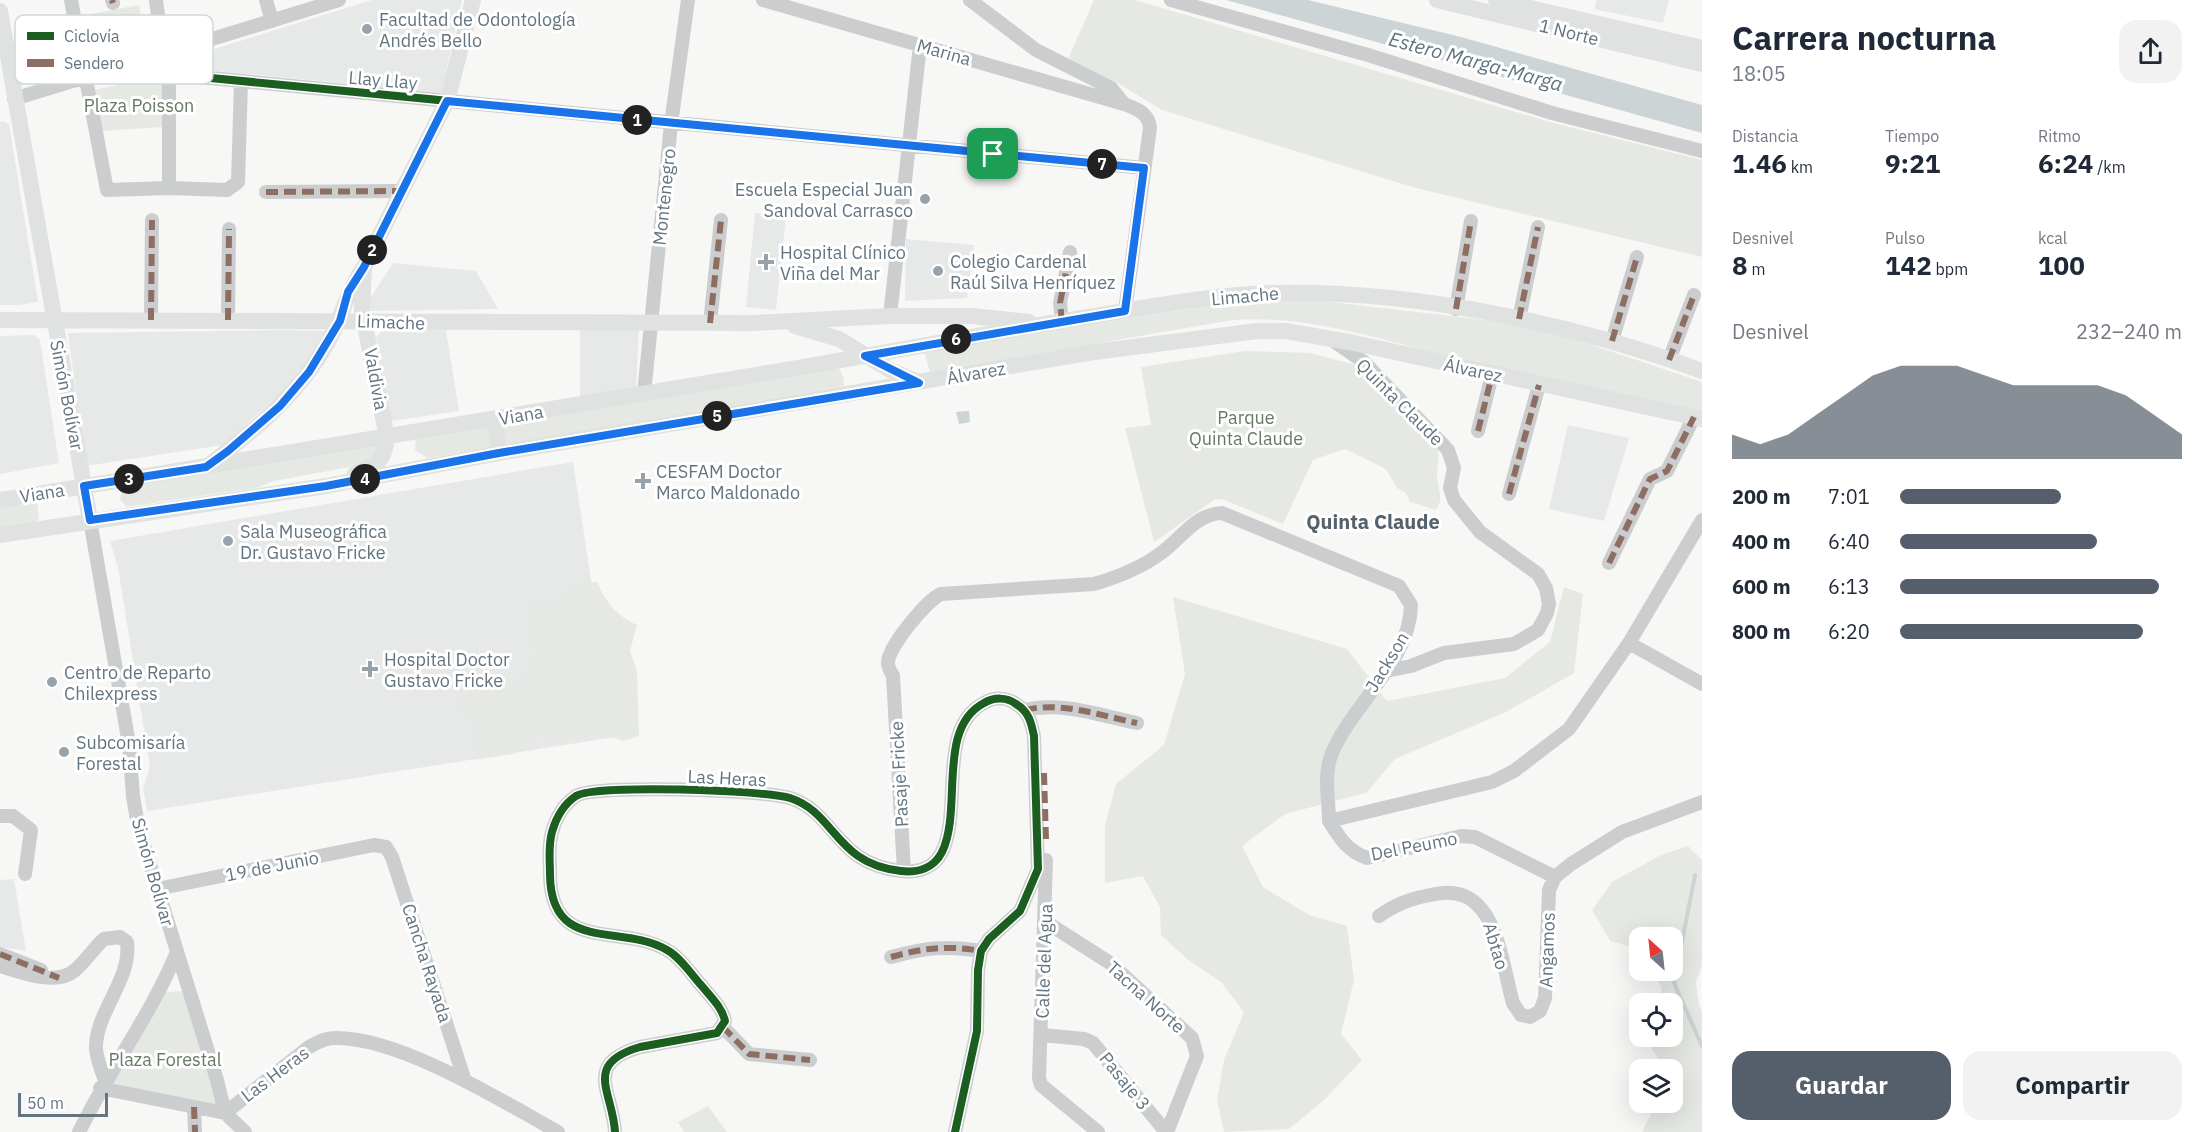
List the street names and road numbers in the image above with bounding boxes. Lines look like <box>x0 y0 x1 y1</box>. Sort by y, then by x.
street label: 1 Norte <box>1537 14 1601 51</box>
street label: Marina <box>914 33 974 71</box>
street label: Llay Llay <box>348 66 418 94</box>
street label: Montenegro <box>647 147 681 247</box>
street label: Limache <box>1210 282 1280 310</box>
street label: Limache <box>357 309 425 335</box>
street label: Simón Bolívar <box>45 338 89 452</box>
street label: Valdivia <box>359 346 393 412</box>
street label: Álvarez <box>1442 353 1504 387</box>
street label: Quinta Claude <box>1352 354 1449 451</box>
street label: Álvarez <box>945 357 1007 389</box>
street label: Viana <box>497 400 545 430</box>
street label: Viana <box>18 478 66 508</box>
street label: Jackson <box>1360 628 1414 696</box>
street label: Pasaje Fricke <box>885 720 913 828</box>
street label: Las Heras <box>687 764 767 792</box>
street label: Simón Bolívar <box>127 815 180 929</box>
street label: Del Peumo <box>1369 826 1459 866</box>
street label: 19 de Junio <box>223 846 321 886</box>
street label: Cancha Rayada <box>397 901 457 1026</box>
street label: Calle del Agua <box>1031 903 1058 1019</box>
street label: Angamos <box>1534 912 1560 988</box>
street label: Abtao <box>1478 920 1514 972</box>
street label: Tacna Norte <box>1102 956 1190 1038</box>
street label: Las Heras <box>236 1041 314 1107</box>
street label: Pasaje 3 <box>1095 1047 1155 1115</box>

